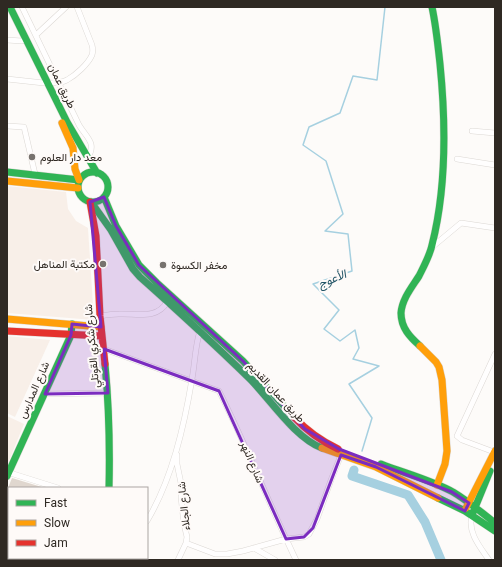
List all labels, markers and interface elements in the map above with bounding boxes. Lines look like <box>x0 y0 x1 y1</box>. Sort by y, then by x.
street label: طريق عمان <box>46 61 78 111</box>
place label: معد دار العلوم <box>40 151 102 165</box>
marker: معد دار العلوم <box>27 152 37 162</box>
place label: مكتبة المناهل <box>34 258 95 271</box>
marker: مكتبة المناهل <box>98 259 108 269</box>
place label: مخفر الكسوة <box>171 259 228 272</box>
marker: مخفر الكسوة <box>158 260 168 270</box>
water label: الأعوج <box>316 267 350 293</box>
street label: شارع شكري القوتلي <box>82 303 105 389</box>
street label: شارع المدارس <box>16 359 53 421</box>
street label: طريق عمان القديم <box>244 359 308 426</box>
street label: شارع النهر <box>236 438 267 485</box>
street label: شارع الجلاء <box>175 480 194 531</box>
legend <box>8 487 148 559</box>
text: Fast <box>44 496 67 510</box>
text: Slow <box>44 516 70 530</box>
text: Jam <box>44 536 68 550</box>

